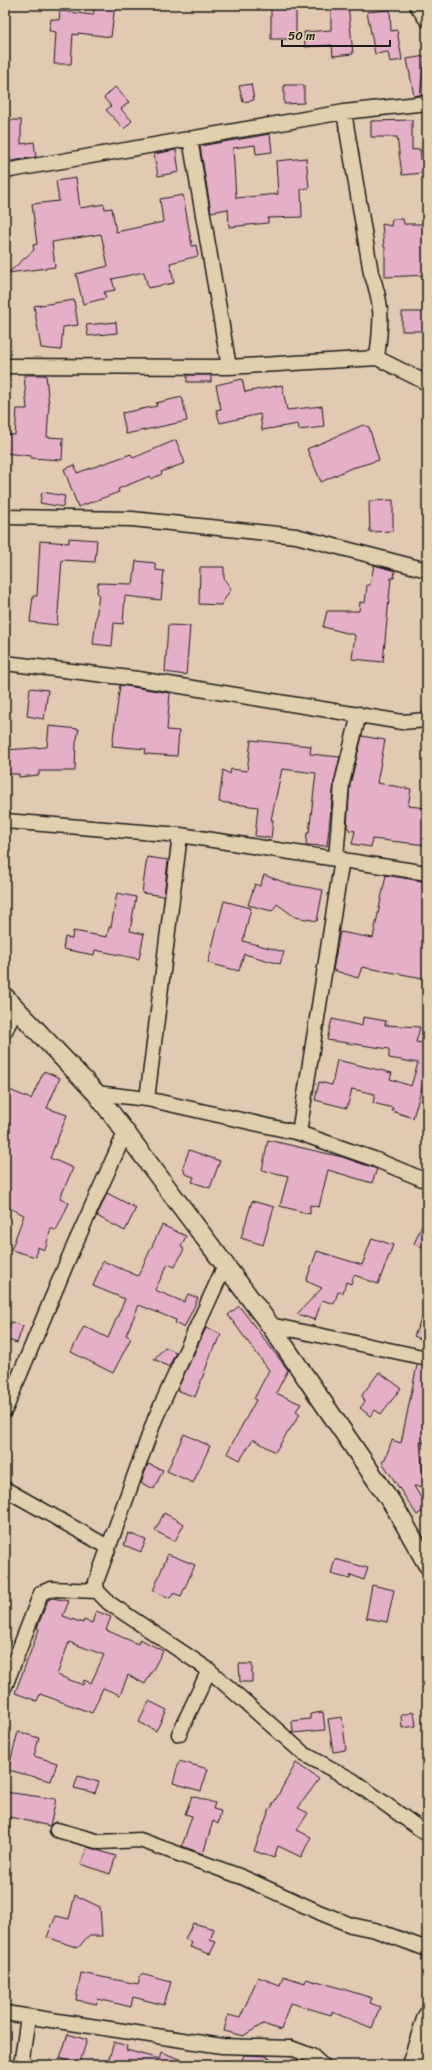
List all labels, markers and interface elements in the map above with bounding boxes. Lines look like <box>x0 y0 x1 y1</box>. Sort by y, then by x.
scale bar <box>282 22 390 48</box>
text: 50 m <box>288 25 315 47</box>

